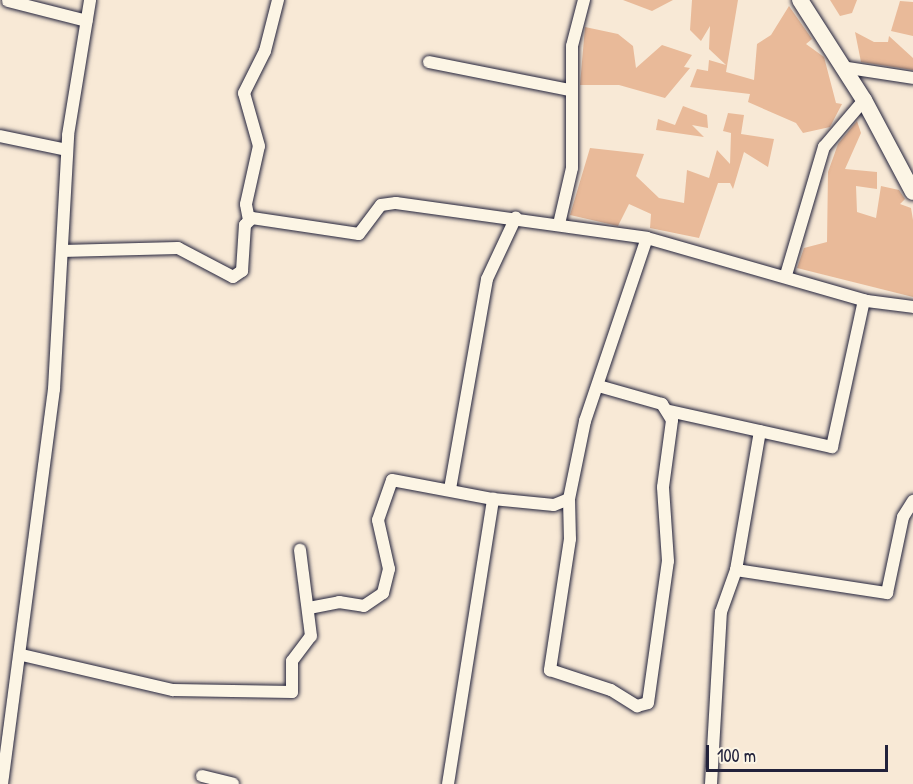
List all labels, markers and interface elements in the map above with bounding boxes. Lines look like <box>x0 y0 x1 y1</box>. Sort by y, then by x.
scale bar <box>709 733 890 771</box>
text: 100 m <box>717 743 756 768</box>

